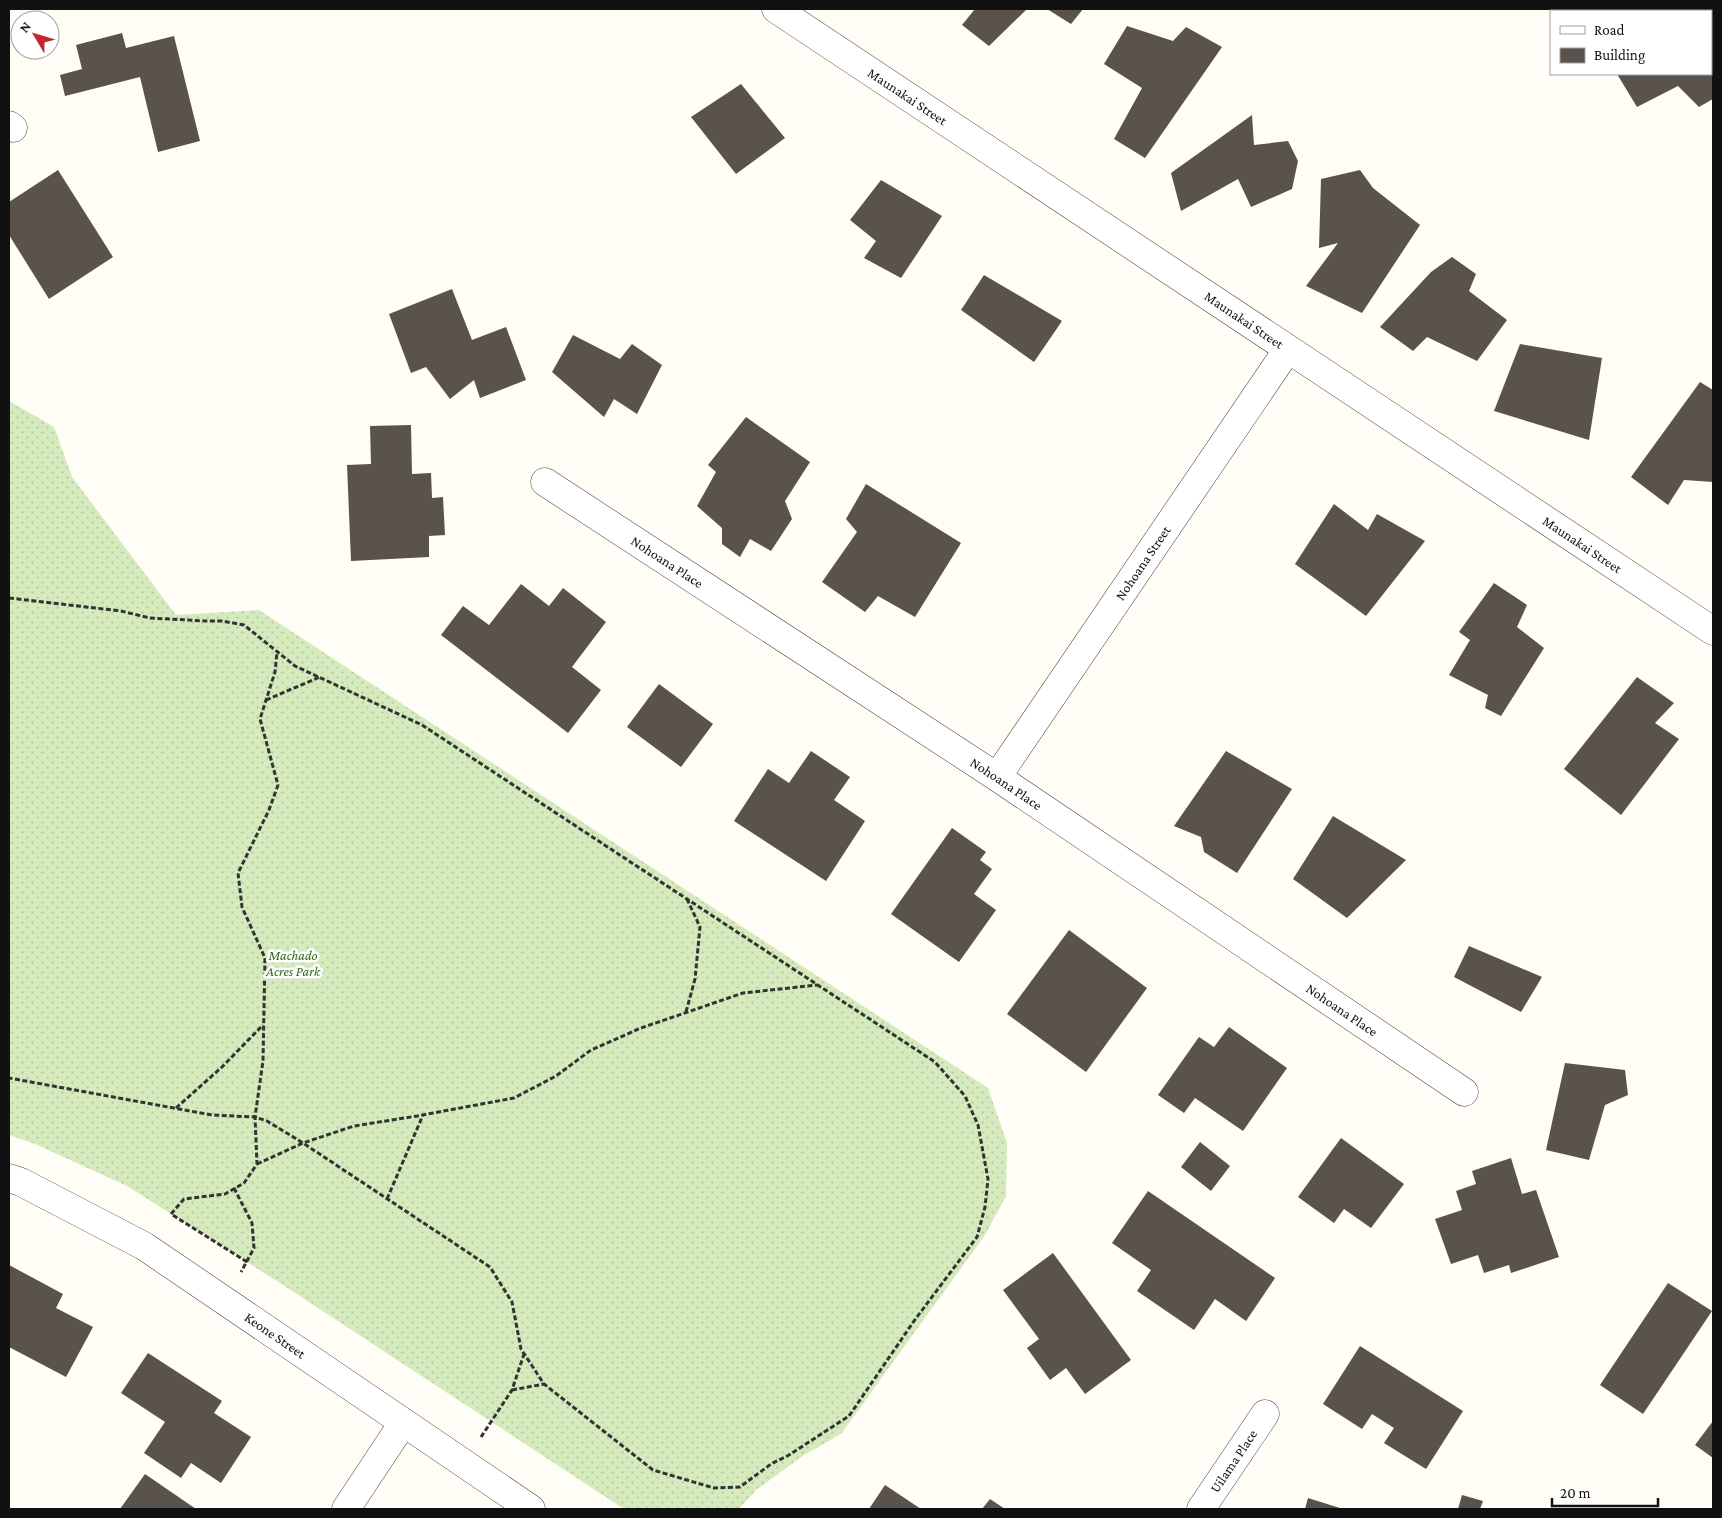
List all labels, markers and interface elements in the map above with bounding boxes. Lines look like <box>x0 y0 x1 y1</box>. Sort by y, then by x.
north arrow <box>10 10 60 60</box>
legend <box>1550 10 1712 75</box>
text: N <box>16 18 34 36</box>
text: Road <box>1594 22 1625 38</box>
text: Building <box>1594 47 1645 64</box>
street label: Maunakai Street <box>865 64 951 129</box>
street label: Maunakai Street <box>1202 288 1287 352</box>
street label: Maunakai Street <box>1540 512 1625 577</box>
street label: Nohoana Street <box>1112 522 1174 603</box>
street label: Nohoana Place <box>628 532 706 591</box>
street label: Nohoana Place <box>967 754 1045 813</box>
park label: Machado Acres Park <box>265 947 321 979</box>
street label: Nohoana Place <box>1303 980 1381 1040</box>
street label: Keone Street <box>242 1309 309 1362</box>
street label: Uilama Place <box>1207 1426 1260 1495</box>
scale bar <box>1552 1476 1658 1508</box>
text: 20 m <box>1560 1485 1591 1501</box>

